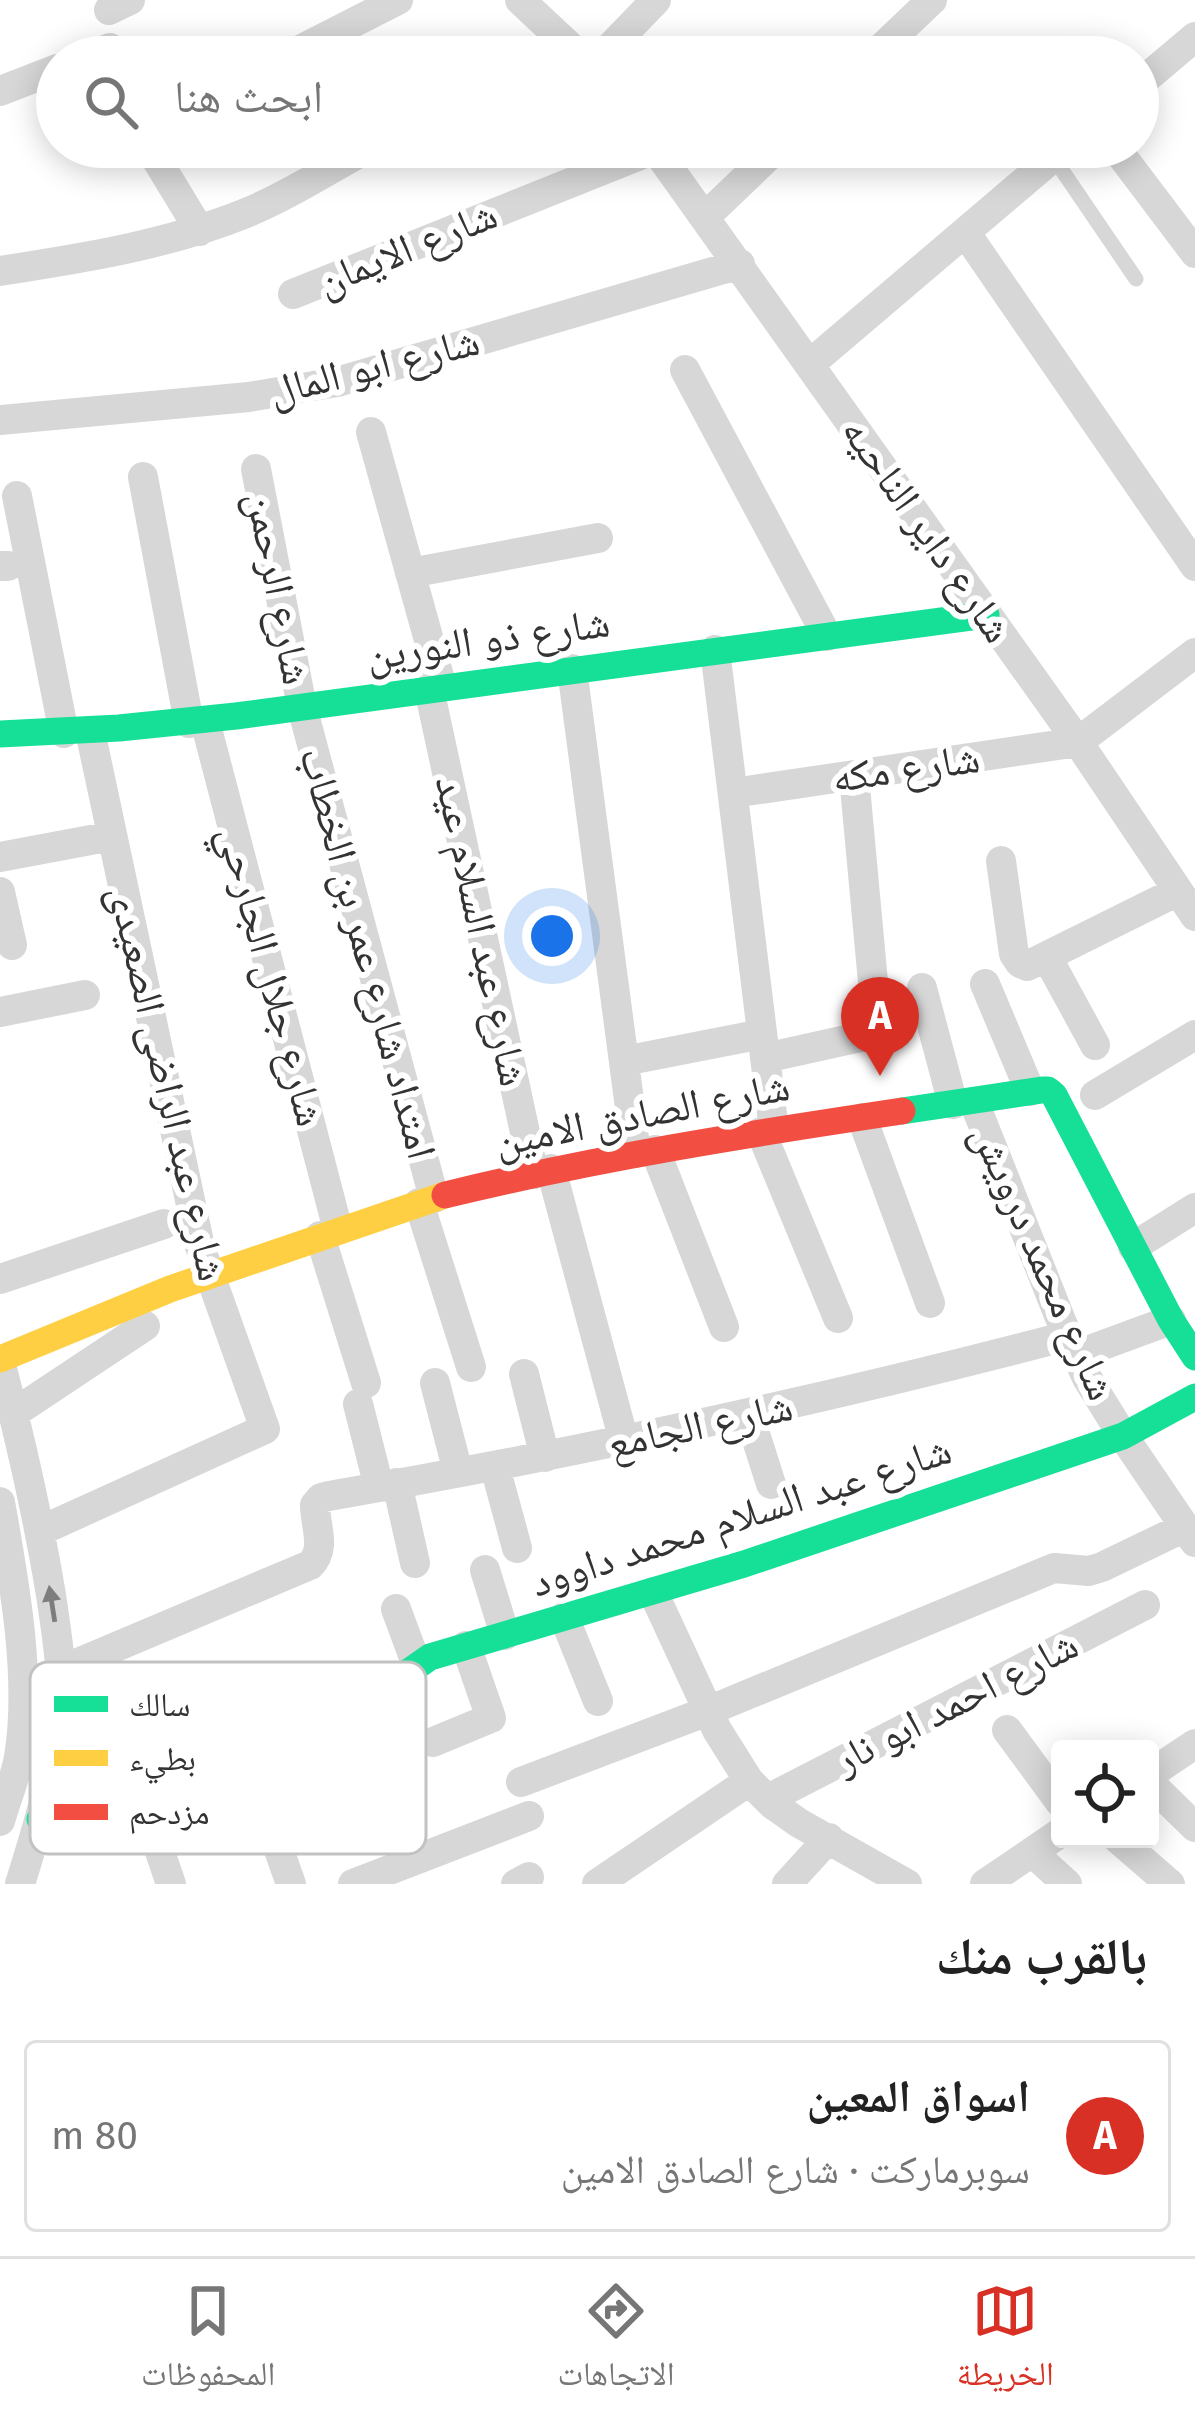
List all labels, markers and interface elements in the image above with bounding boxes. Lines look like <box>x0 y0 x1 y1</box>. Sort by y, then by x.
search box <box>36 36 1159 168</box>
icon: search <box>78 69 144 135</box>
text: ابحث هنا <box>174 70 323 124</box>
street label: شارع الايمان <box>310 189 505 308</box>
street label: شارع ابو المال <box>264 316 485 417</box>
street label: شارع داير الناحيه <box>830 408 1023 653</box>
street label: شارع الرحمن <box>235 487 322 689</box>
street label: شارع ذو النورين <box>363 597 613 682</box>
street label: شارع مكه <box>829 733 983 804</box>
street label: امتداد شارع عمر بن الخطاب <box>288 742 447 1164</box>
street label: شارع عبد السلام عيد <box>422 771 539 1091</box>
street label: شارع جلال الجارحي <box>200 820 336 1134</box>
street label: شارع عبد الراضى الصعيدى <box>97 880 238 1286</box>
your location <box>522 906 582 966</box>
pin: A <box>841 977 919 1076</box>
street label: شارع الصادق الامين <box>490 1061 794 1168</box>
street label: شارع محمد درويش <box>960 1116 1127 1408</box>
street label: شارع الجامع <box>603 1381 797 1470</box>
street label: شارع عبد السلام محمد داوود <box>524 1424 958 1610</box>
one-way arrow <box>42 1585 61 1623</box>
street label: شارع احمد ابو نار <box>825 1619 1087 1786</box>
legend <box>30 1662 426 1854</box>
text: سالك <box>129 1685 190 1725</box>
text: بطيء <box>129 1739 196 1784</box>
map controls <box>1051 1740 1159 1848</box>
button: locate <box>1051 1740 1159 1848</box>
text: مزدحم <box>129 1793 209 1835</box>
text: بالقرب منك <box>936 1926 1147 1988</box>
text: اسواق المعين <box>807 2070 1030 2124</box>
text: 80 m <box>51 2113 138 2159</box>
text: A <box>1094 2113 1117 2159</box>
text: سوبرماركت · شارع الصادق الامين <box>561 2147 1030 2193</box>
tab: المحفوظات <box>141 2278 275 2406</box>
tab: الاتجاهات <box>557 2278 675 2406</box>
tab: الخريطة <box>957 2278 1054 2406</box>

